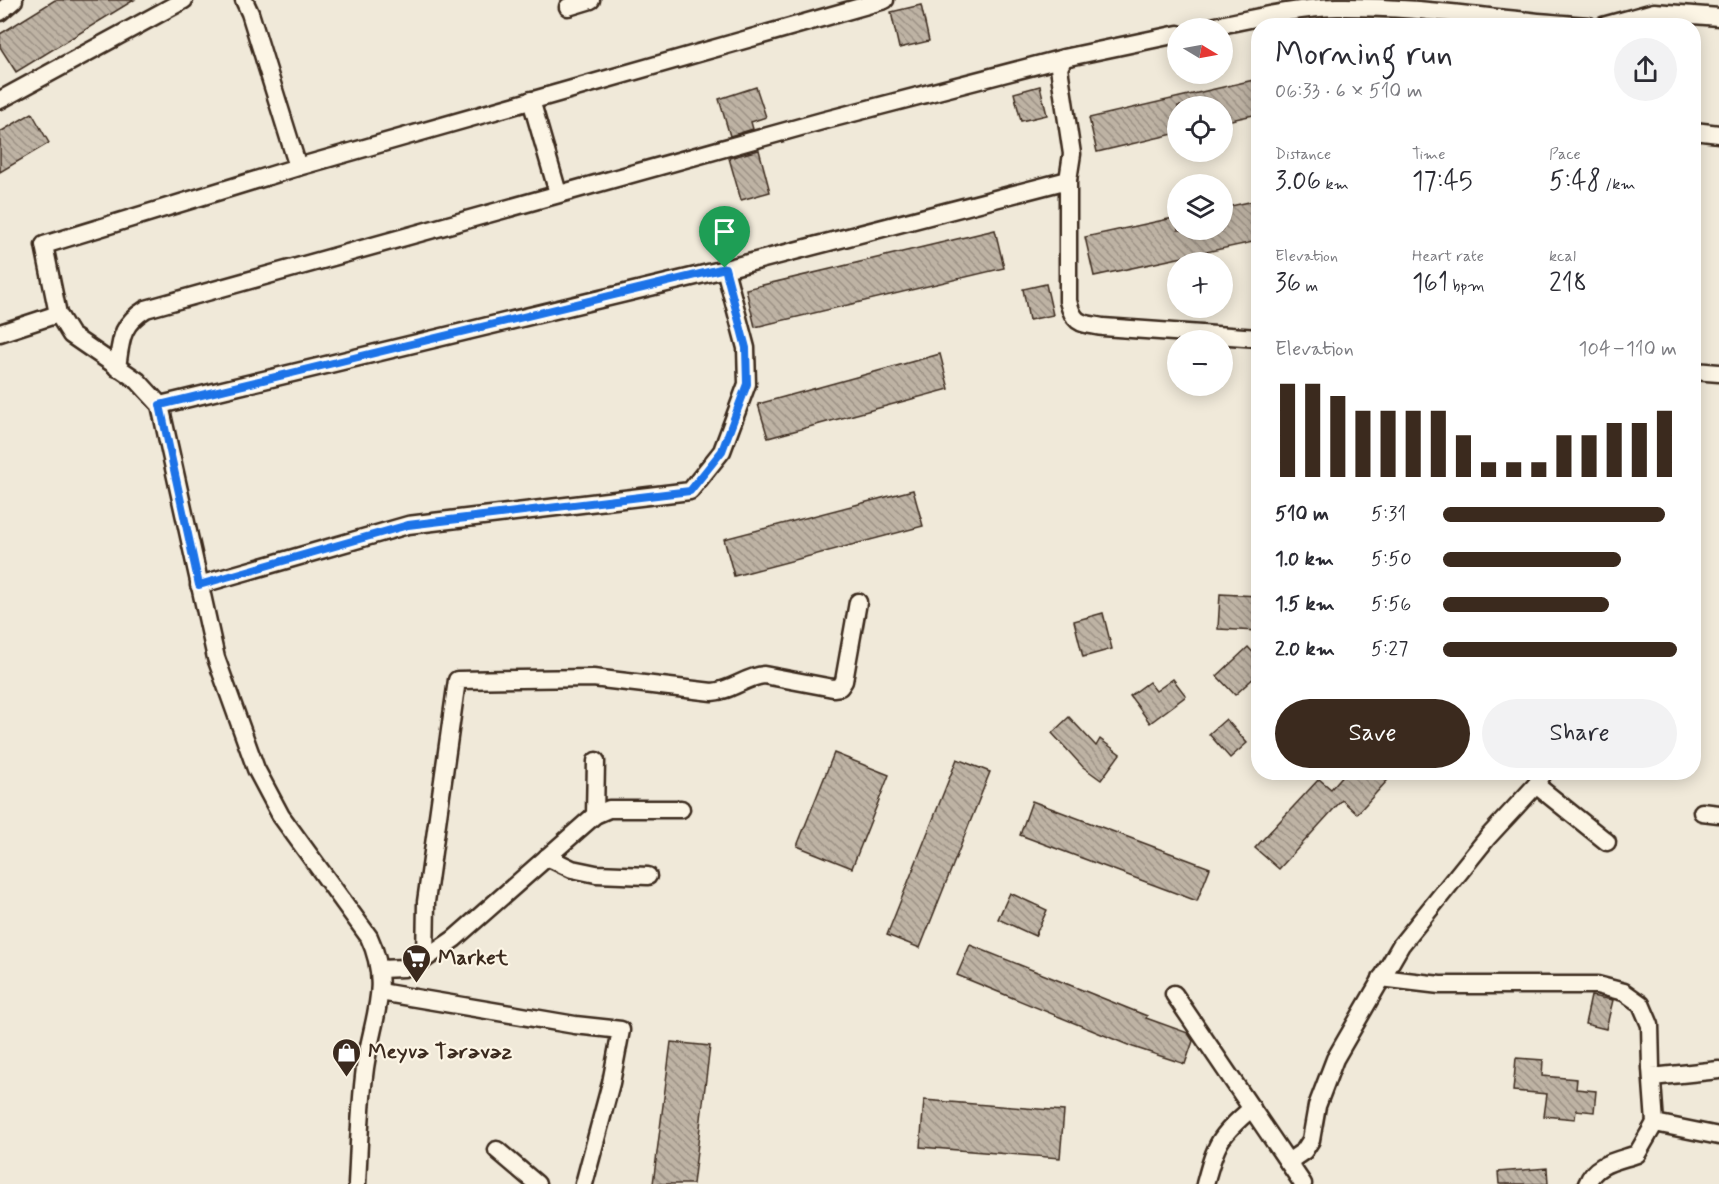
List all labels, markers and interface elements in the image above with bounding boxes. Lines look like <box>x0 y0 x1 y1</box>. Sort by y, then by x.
north arrow <box>1167 18 1233 84</box>
map controls <box>1167 18 1233 396</box>
text: Morning run <box>1275 33 1453 77</box>
button: share <box>1614 38 1677 101</box>
text: 06:33 · 6 × 510 m <box>1275 78 1423 105</box>
button: locate <box>1167 96 1233 162</box>
text: Distance <box>1275 144 1331 165</box>
text: Time <box>1412 144 1446 165</box>
text: Pace <box>1549 144 1581 165</box>
text: 3.06 <box>1275 165 1321 199</box>
text: 17:45 <box>1412 165 1473 199</box>
text: 5:48 <box>1549 165 1601 199</box>
button: layers <box>1167 174 1233 240</box>
text: km <box>1321 174 1349 195</box>
text: /km <box>1601 174 1636 195</box>
pin <box>699 206 750 268</box>
icon: arrive <box>708 215 741 248</box>
text: Elevation <box>1275 246 1338 267</box>
text: Heart rate <box>1412 246 1484 267</box>
text: kcal <box>1549 246 1576 267</box>
button: + <box>1167 252 1233 318</box>
text: 36 <box>1275 267 1301 301</box>
text: 161 <box>1412 267 1448 301</box>
text: 218 <box>1549 267 1587 301</box>
text: m <box>1301 276 1318 297</box>
text: bpm <box>1448 276 1485 297</box>
button: − <box>1167 330 1233 396</box>
text: Elevation <box>1275 336 1354 363</box>
text: 104–110 m <box>1579 336 1677 363</box>
text: 510 m <box>1275 501 1329 528</box>
text: 5:31 <box>1371 501 1406 528</box>
text: 1.0 km <box>1275 546 1334 573</box>
text: 5:50 <box>1371 546 1412 573</box>
text: 1.5 km <box>1275 591 1335 618</box>
text: 5:56 <box>1371 591 1411 618</box>
text: 2.0 km <box>1275 636 1335 663</box>
text: 5:27 <box>1371 636 1408 663</box>
button: Save <box>1275 699 1470 768</box>
button: Share <box>1482 699 1677 768</box>
supermarket icon: Market <box>401 942 433 984</box>
place label: Market <box>438 944 509 972</box>
shop icon: Meyvə Tərəvəz <box>331 1036 363 1078</box>
place label: Meyvə Tərəvəz <box>368 1038 513 1066</box>

